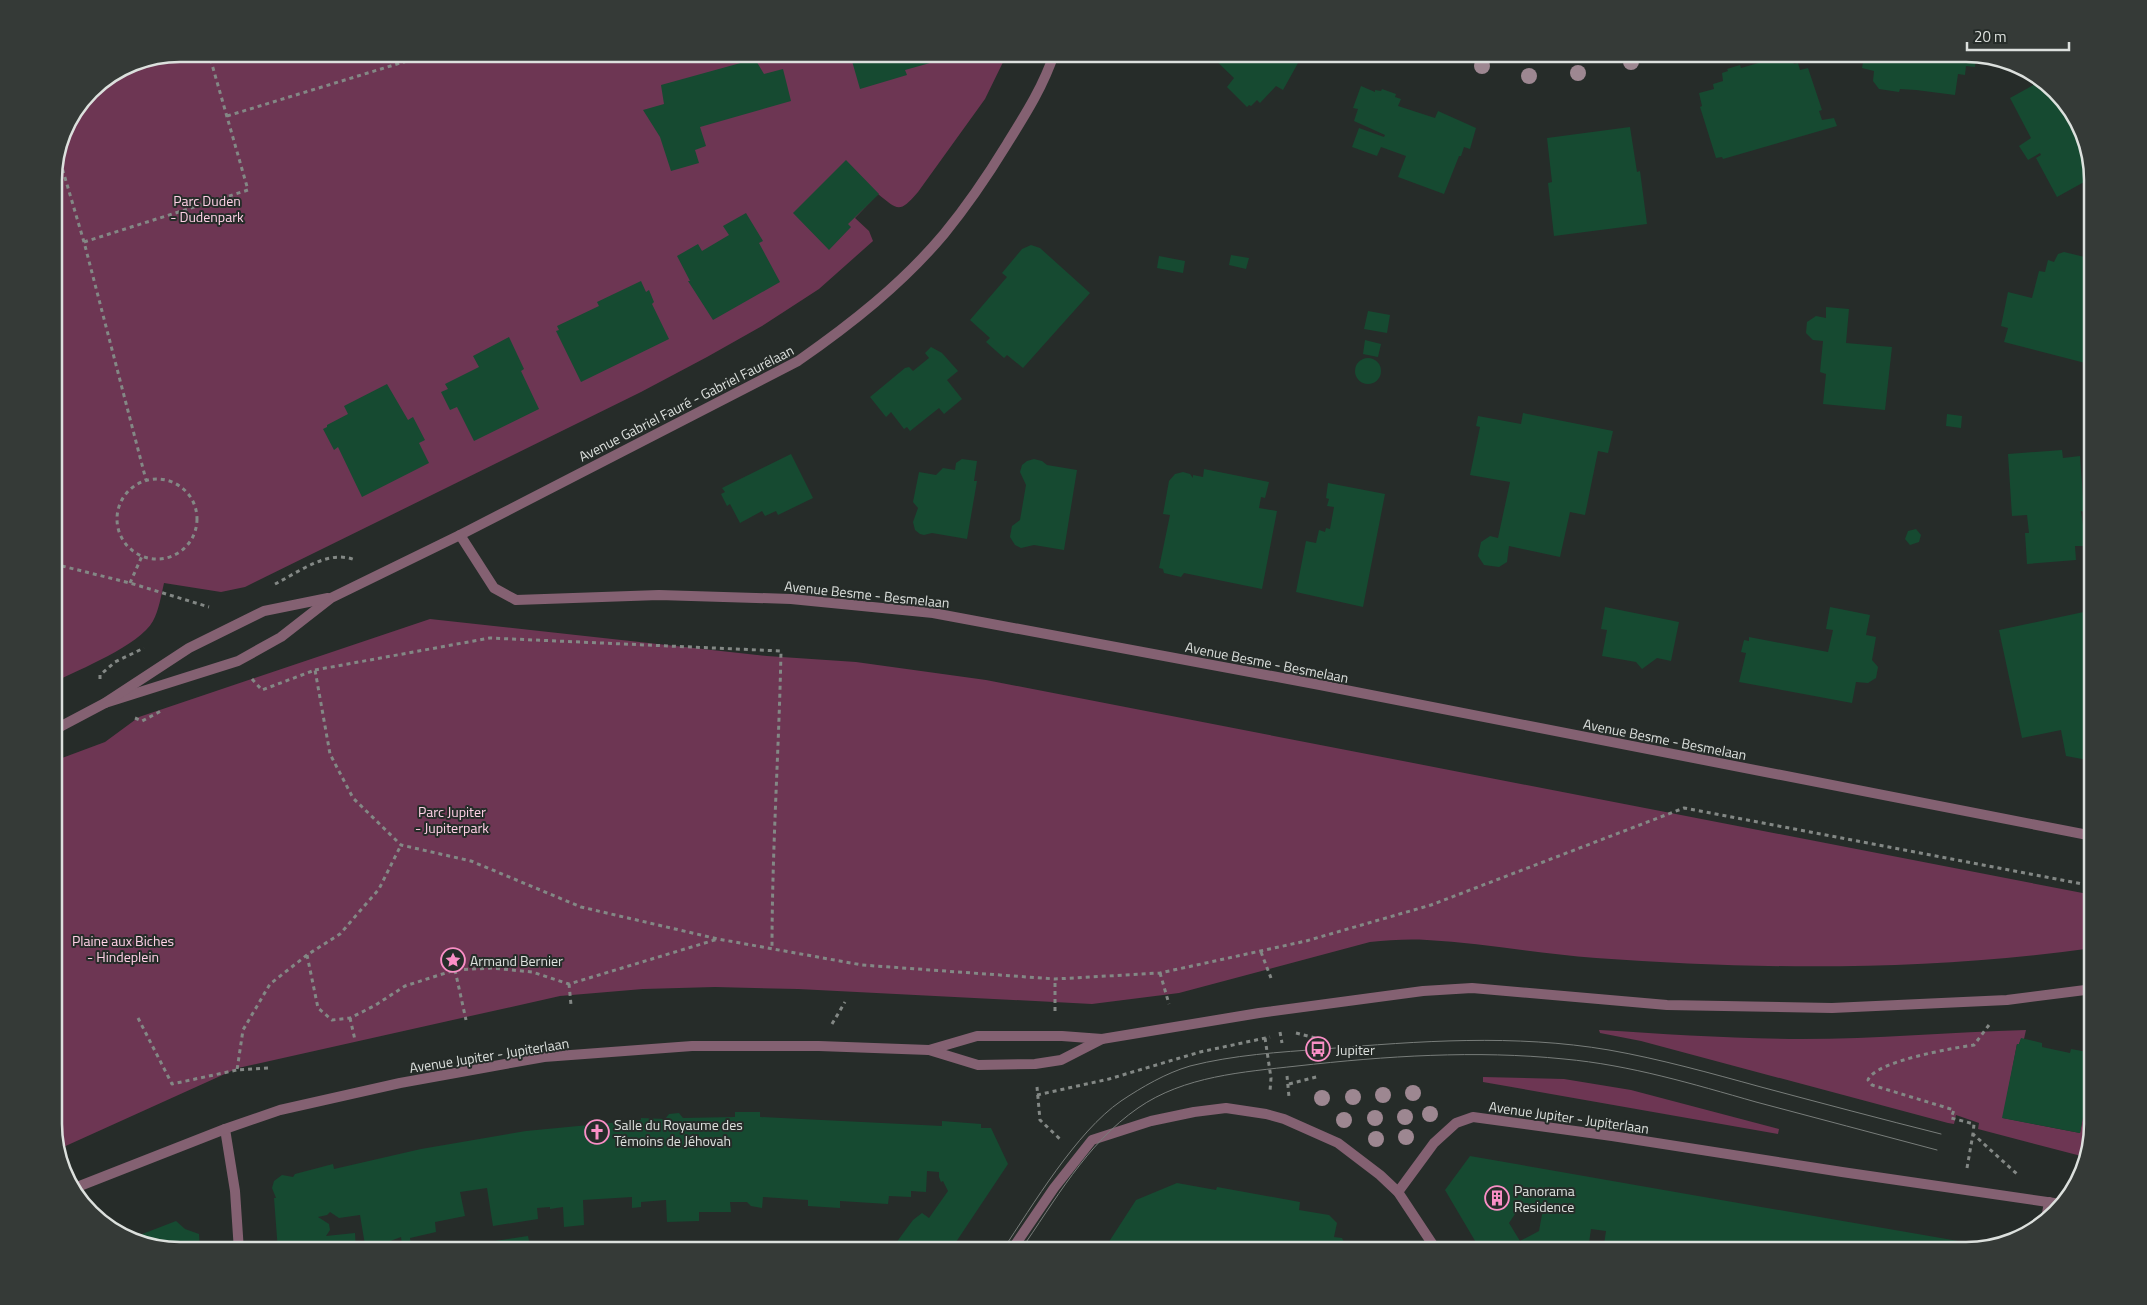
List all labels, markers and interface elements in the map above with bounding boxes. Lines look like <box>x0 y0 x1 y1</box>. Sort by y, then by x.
scale bar <box>1967 20 2070 52</box>
text: 20 m <box>1974 25 2007 48</box>
park label: Parc Duden - Dudenpark <box>170 190 244 227</box>
street label: Avenue Gabriel Fauré - Gabriel Faurélaan <box>575 339 797 467</box>
street label: Avenue Besme - Besmelaan <box>783 575 951 613</box>
street label: Avenue Besme - Besmelaan <box>1184 636 1350 688</box>
street label: Avenue Besme - Besmelaan <box>1582 713 1748 765</box>
park label: Parc Jupiter - Jupiterpark <box>415 801 489 838</box>
park label: Plaine aux Biches - Hindeplein <box>72 930 174 967</box>
place icon: Armand Bernier <box>440 947 466 973</box>
place label: Armand Bernier <box>470 950 563 971</box>
street label: Avenue Jupiter - Jupiterlaan <box>408 1032 570 1078</box>
bus stop icon: Jupiter <box>1305 1036 1331 1062</box>
place label: Jupiter <box>1336 1039 1375 1060</box>
street label: Avenue Jupiter - Jupiterlaan <box>1488 1095 1650 1139</box>
place label: Salle du Royaume des Témoins de Jéhovah <box>614 1114 743 1151</box>
church icon: Salle du Royaume des Témoins de Jéhovah <box>584 1119 610 1145</box>
place label: Panorama Residence <box>1514 1180 1575 1217</box>
building icon: Panorama Residence <box>1484 1185 1510 1211</box>

